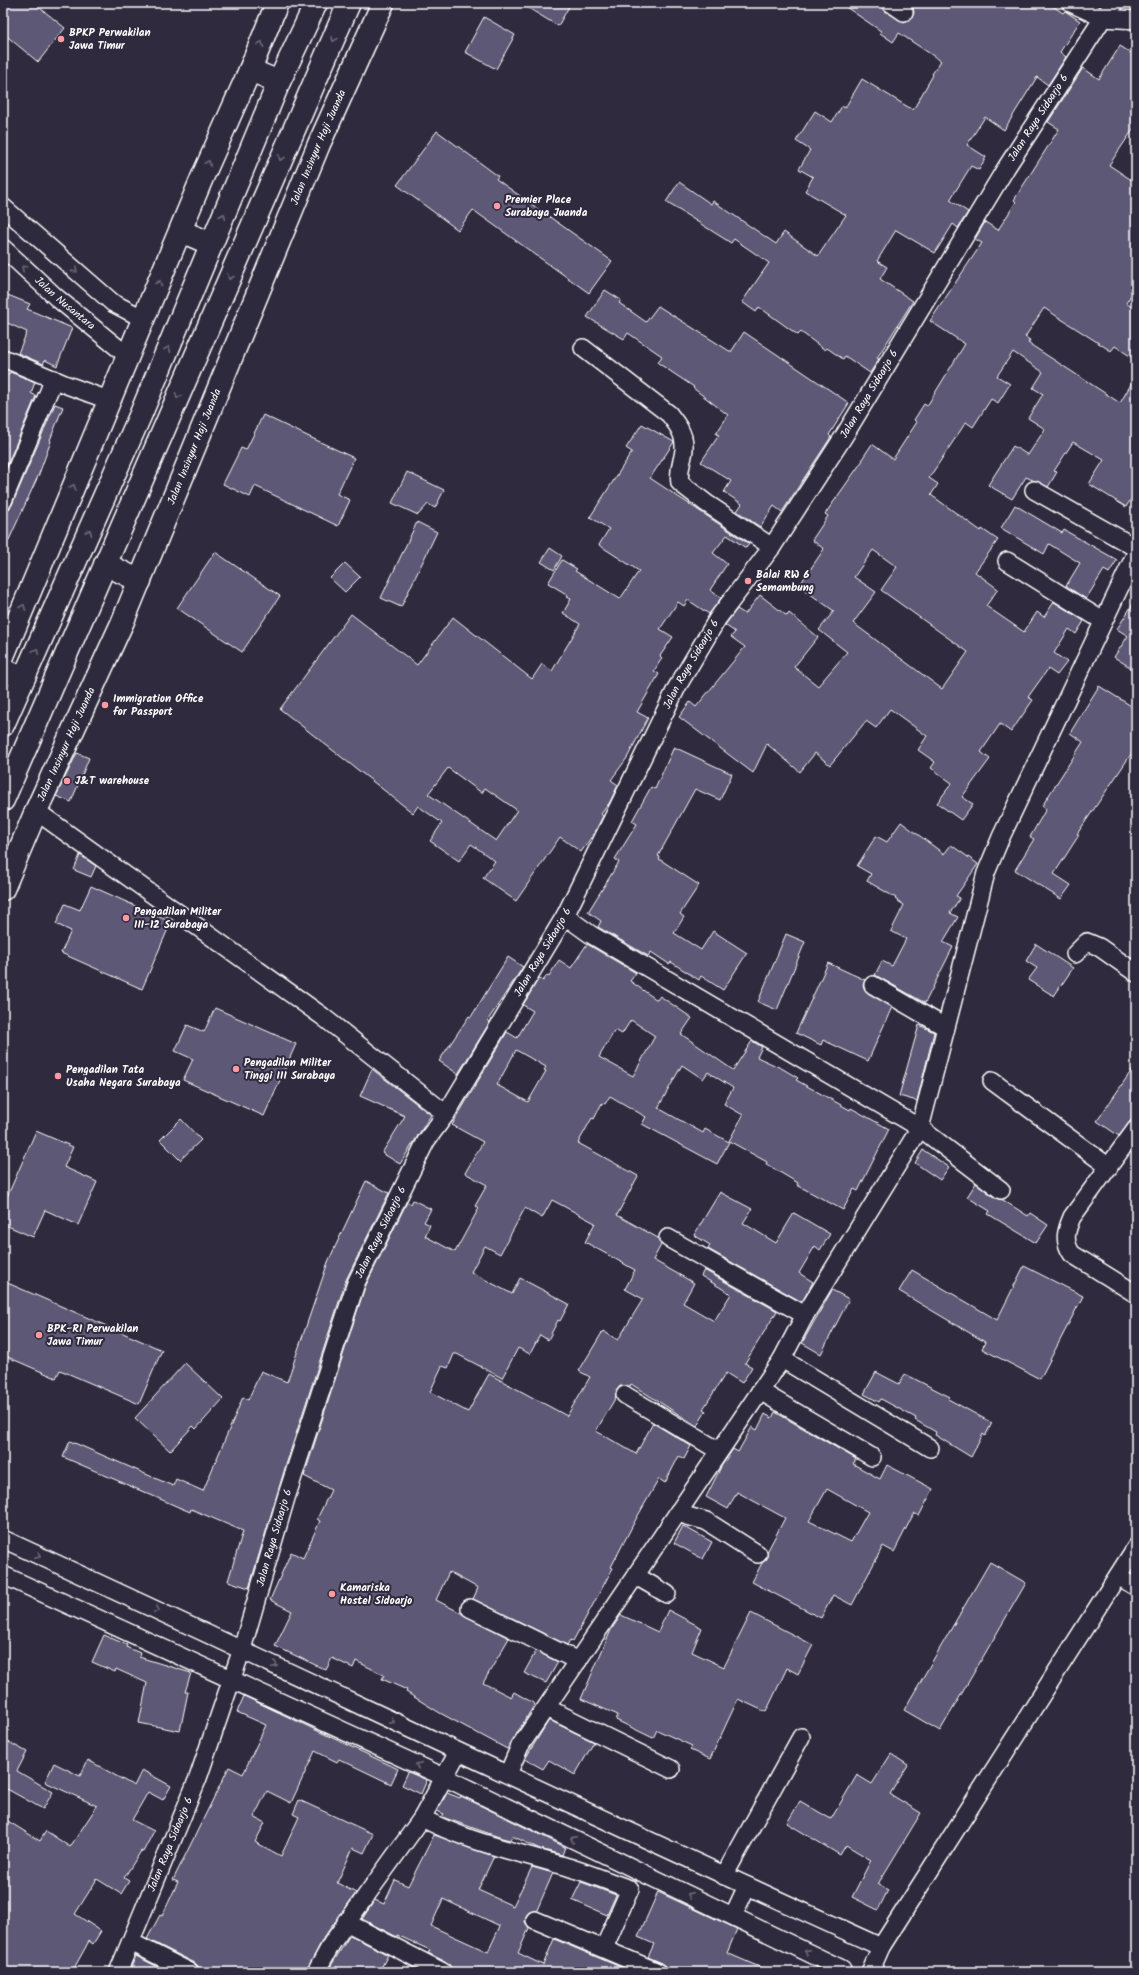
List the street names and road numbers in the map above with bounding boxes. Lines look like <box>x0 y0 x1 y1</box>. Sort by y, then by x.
street label: Jalan Raya Sidoarjo 6 <box>1003 71 1073 165</box>
street label: Jalan Insinyur Haji Juanda <box>286 87 351 208</box>
street label: Jalan Nusantara <box>30 272 99 335</box>
street label: Jalan Raya Sidoarjo 6 <box>835 346 903 442</box>
street label: Jalan Insinyur Haji Juanda <box>163 386 226 508</box>
street label: Jalan Raya Sidoarjo 6 <box>658 616 724 712</box>
street label: Jalan Insinyur Haji Juanda <box>33 684 101 805</box>
street label: Jalan Raya Sidoarjo 6 <box>509 905 577 1000</box>
street label: Jalan Raya Sidoarjo 6 <box>351 1183 411 1282</box>
street label: Jalan Raya Sidoarjo 6 <box>252 1487 297 1589</box>
street label: Jalan Raya Sidoarjo 6 <box>143 1794 198 1895</box>

